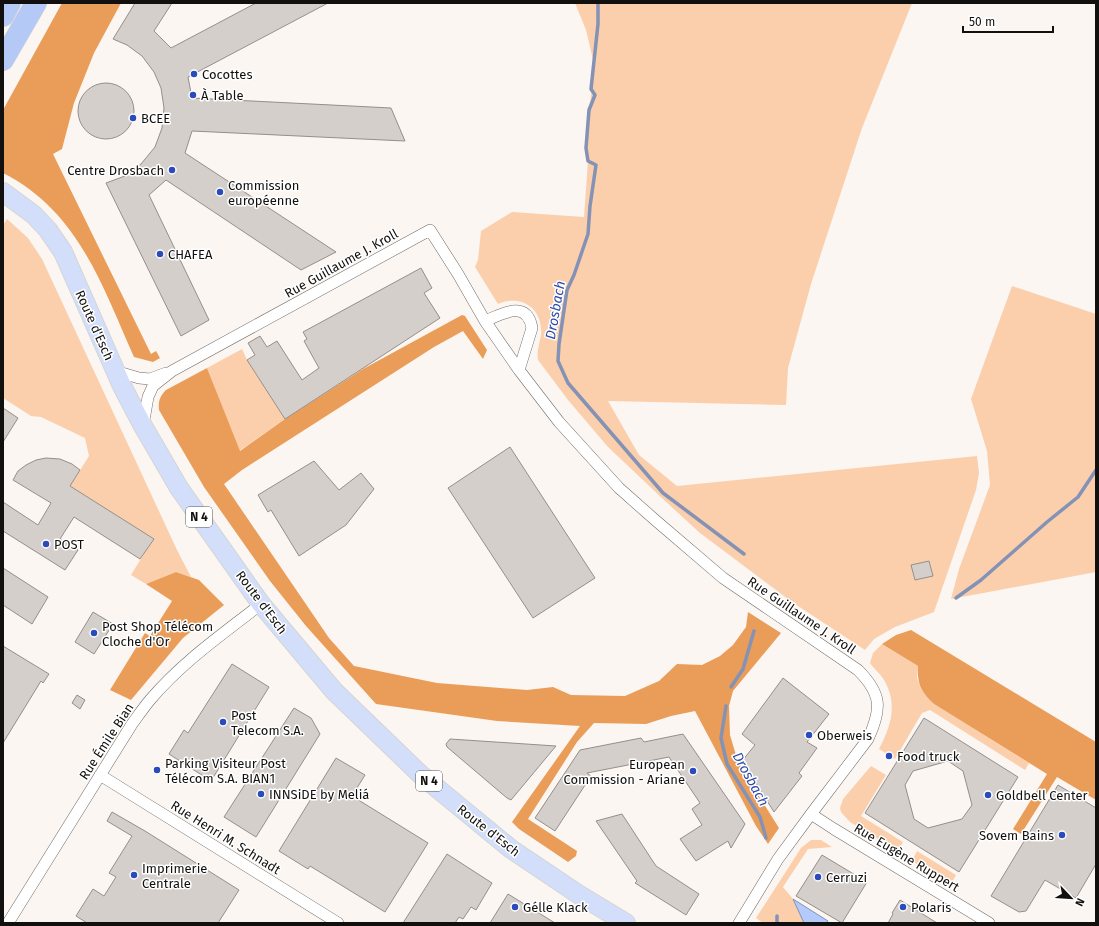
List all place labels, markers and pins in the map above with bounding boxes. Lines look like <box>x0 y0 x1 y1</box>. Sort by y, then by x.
place label: Cocottes <box>202 67 253 82</box>
marker: Cocottes <box>189 69 199 79</box>
place label: À Table <box>201 88 244 103</box>
marker: À Table <box>188 90 198 100</box>
place label: BCEE <box>141 111 170 126</box>
marker: BCEE <box>128 113 138 123</box>
place label: Centre Drosbach <box>67 163 164 178</box>
marker: Centre Drosbach <box>167 165 177 175</box>
place label: Commission européenne <box>228 178 299 208</box>
marker: Commission européenne <box>215 187 225 197</box>
place label: CHAFEA <box>168 247 213 262</box>
marker: CHAFEA <box>155 249 165 259</box>
place label: POST <box>54 537 84 552</box>
marker: POST <box>41 539 51 549</box>
place label: Post Shop Télécom Cloche d'Or <box>102 619 213 649</box>
marker: Post Shop Télécom Cloche d'Or <box>89 628 99 638</box>
place label: Post Telecom S.A. <box>231 708 304 738</box>
marker: Post Telecom S.A. <box>218 717 228 727</box>
place label: Oberweis <box>817 728 872 743</box>
marker: Oberweis <box>804 730 814 740</box>
place label: Food truck <box>897 749 960 764</box>
marker: Food truck <box>884 751 894 761</box>
place label: Parking Visiteur Post Télécom S.A. BIAN1 <box>165 756 286 786</box>
place label: European Commission - Ariane <box>564 757 685 787</box>
marker: Parking Visiteur Post Télécom S.A. BIAN1 <box>152 765 162 775</box>
marker: European Commission - Ariane <box>688 766 698 776</box>
place label: INNSiDE by Meliá <box>269 787 369 802</box>
place label: Goldbell Center <box>996 788 1088 803</box>
marker: INNSiDE by Meliá <box>256 789 266 799</box>
marker: Goldbell Center <box>983 790 993 800</box>
place label: Sovem Bains <box>979 828 1054 843</box>
marker: Sovem Bains <box>1057 830 1067 840</box>
place label: Imprimerie Centrale <box>142 861 207 891</box>
marker: Imprimerie Centrale <box>129 870 139 880</box>
place label: Cerruzi <box>826 870 867 885</box>
marker: Cerruzi <box>813 872 823 882</box>
place label: Gélle Klack <box>523 900 588 915</box>
place label: Polaris <box>911 900 951 915</box>
marker: Gélle Klack <box>510 902 520 912</box>
marker: Polaris <box>898 902 908 912</box>

